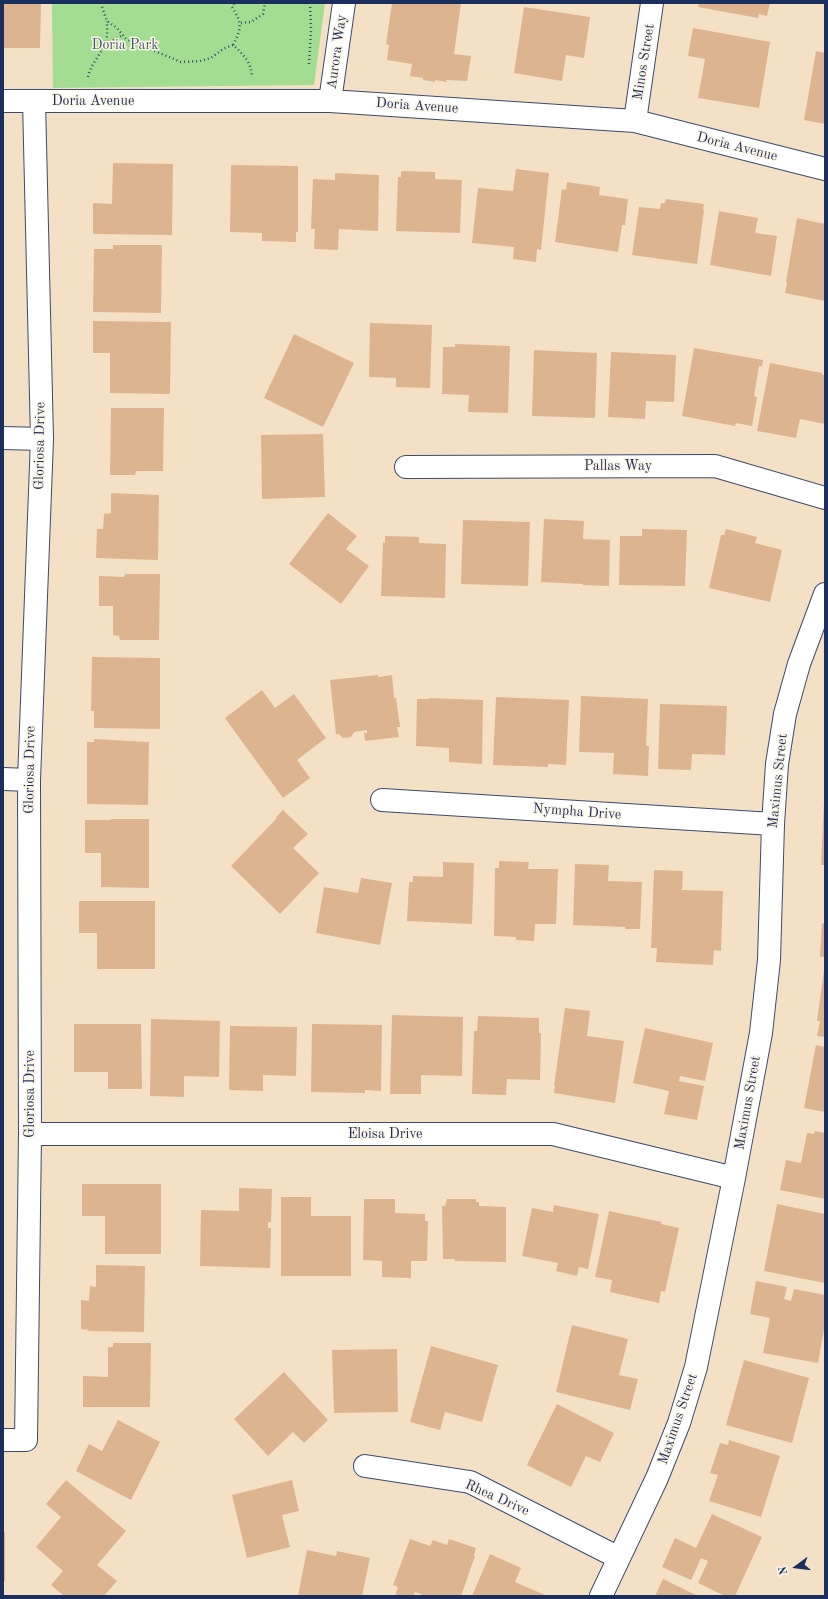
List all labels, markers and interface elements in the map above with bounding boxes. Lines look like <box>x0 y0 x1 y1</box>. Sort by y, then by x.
street label: Aurora Way <box>323 14 351 90</box>
street label: Minos Street <box>630 23 658 101</box>
park label: Doria Park <box>91 37 159 53</box>
street label: Doria Avenue <box>52 93 134 109</box>
street label: Doria Avenue <box>375 95 459 117</box>
street label: Doria Avenue <box>695 129 779 165</box>
street label: Gloriosa Drive <box>31 402 49 490</box>
street label: Pallas Way <box>584 458 652 474</box>
street label: Gloriosa Drive <box>21 726 39 814</box>
street label: Maximus Street <box>765 733 791 829</box>
street label: Nympha Drive <box>532 801 622 823</box>
street label: Gloriosa Drive <box>22 1050 38 1138</box>
street label: Maximus Street <box>731 1055 765 1151</box>
street label: Eloisa Drive <box>348 1126 422 1142</box>
street label: Maximus Street <box>655 1371 701 1467</box>
street label: Rhea Drive <box>462 1476 532 1520</box>
north arrow <box>776 1547 816 1587</box>
text: N <box>778 1565 790 1576</box>

